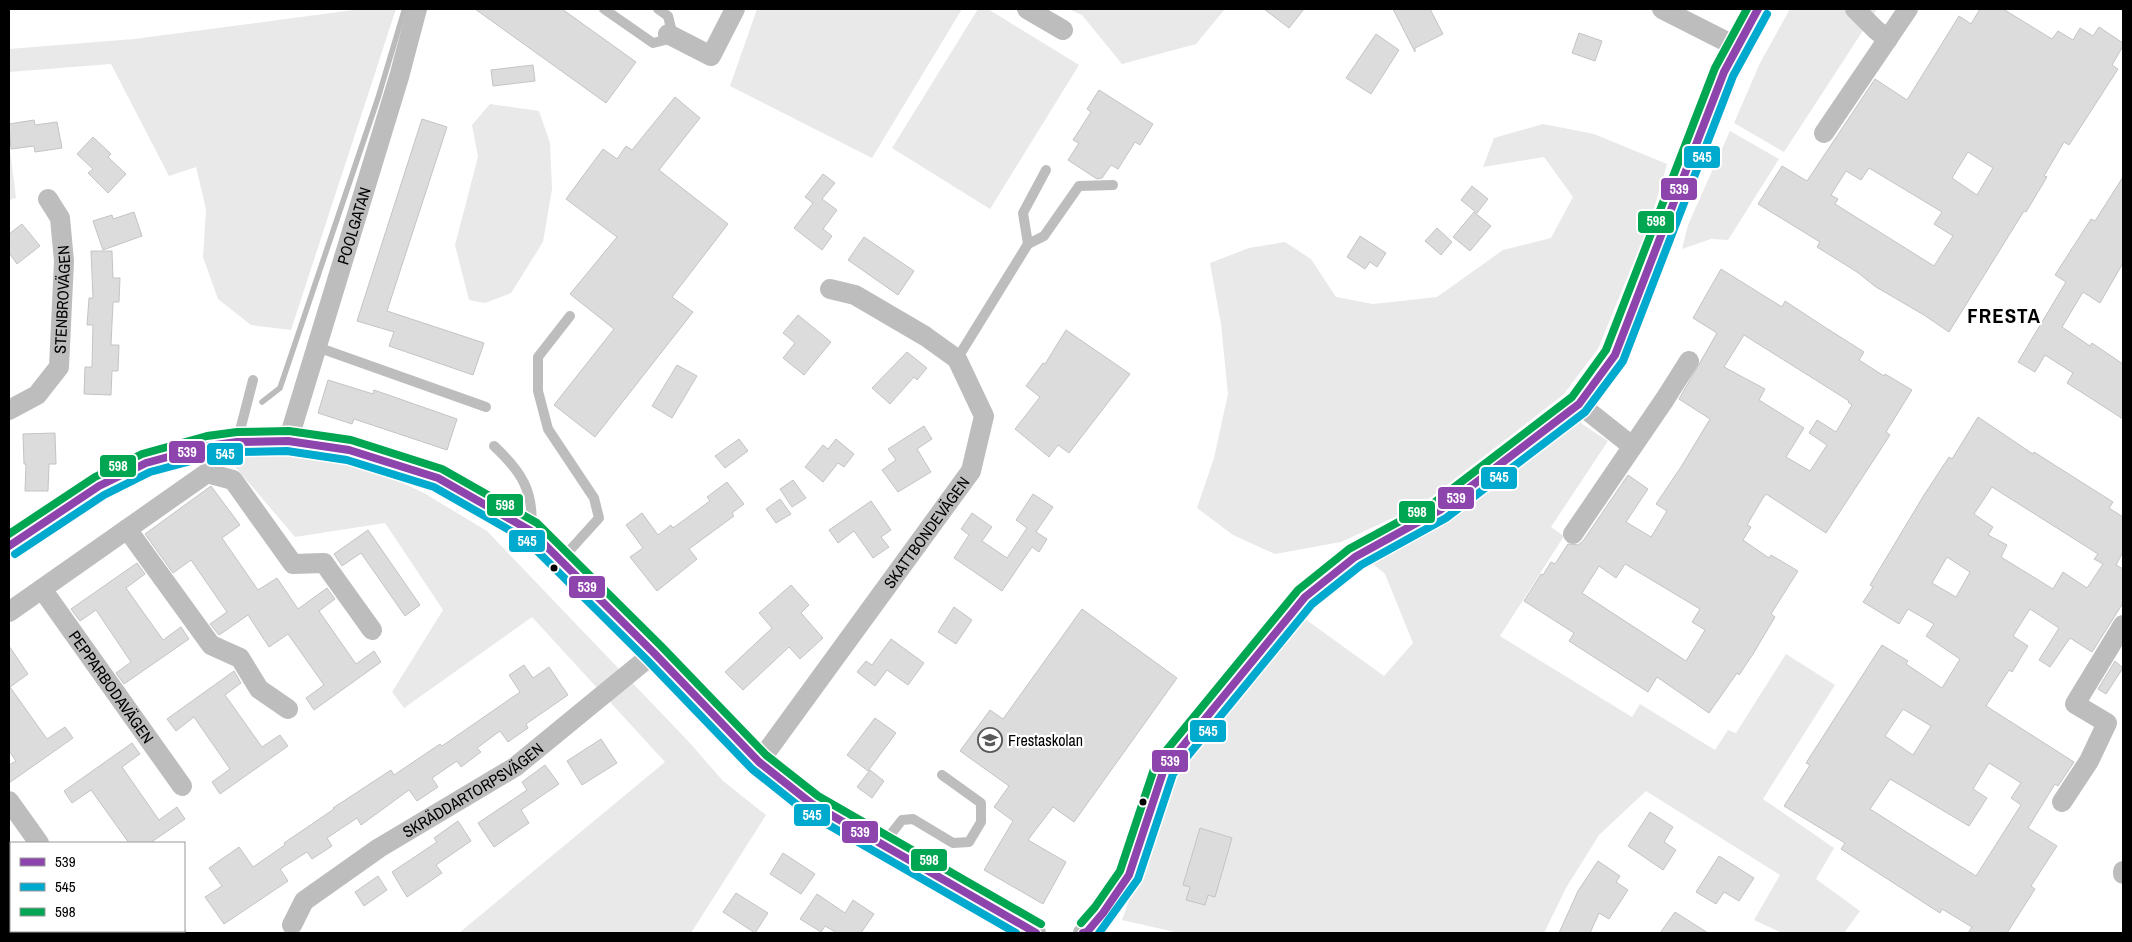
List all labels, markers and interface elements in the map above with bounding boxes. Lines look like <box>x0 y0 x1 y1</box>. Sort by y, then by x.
line badge: 545 <box>1683 145 1721 169</box>
text: 545 <box>1692 148 1712 166</box>
line badge: 539 <box>1660 177 1698 201</box>
text: 539 <box>1669 180 1689 198</box>
street label: POOLGATAN <box>331 184 376 267</box>
line badge: 598 <box>1637 210 1675 234</box>
text: 598 <box>1646 212 1666 230</box>
street label: STENBROVÄGEN <box>49 244 75 354</box>
district label: FRESTA <box>1967 301 2041 330</box>
line badge: 539 <box>168 440 206 464</box>
line badge: 545 <box>206 442 244 466</box>
text: 539 <box>177 443 197 461</box>
text: 545 <box>215 445 235 463</box>
line badge: 598 <box>99 454 137 478</box>
text: 598 <box>108 457 128 475</box>
line badge: 545 <box>1480 466 1518 490</box>
text: 545 <box>1489 468 1509 486</box>
street label: SKATTBONDEVÄGEN <box>878 472 974 593</box>
line badge: 539 <box>1437 486 1475 510</box>
text: 539 <box>1446 489 1466 507</box>
line badge: 598 <box>486 493 524 517</box>
text: 598 <box>495 496 515 514</box>
line badge: 598 <box>1398 500 1436 524</box>
text: 598 <box>1407 503 1427 521</box>
line badge: 545 <box>508 529 546 553</box>
text: 545 <box>517 532 537 550</box>
unlabelled marker <box>549 563 559 573</box>
line badge: 539 <box>568 575 606 599</box>
text: 539 <box>577 578 597 596</box>
street label: PEPPARBODAVÄGEN <box>64 626 159 748</box>
line badge: 545 <box>1189 719 1227 743</box>
text: 545 <box>1198 722 1218 740</box>
school or university icon: Frestaskolan <box>977 727 1003 753</box>
place label: Frestaskolan <box>1008 729 1083 751</box>
street label: SKRÄDDARTORPSVÄGEN <box>398 737 548 843</box>
line badge: 539 <box>1151 749 1189 773</box>
text: 539 <box>1160 752 1180 770</box>
unlabelled marker <box>1138 797 1148 807</box>
line badge: 545 <box>793 803 831 827</box>
text: 545 <box>802 806 822 824</box>
line badge: 539 <box>841 820 879 844</box>
text: 539 <box>850 823 870 841</box>
legend <box>10 842 185 932</box>
line badge: 598 <box>910 848 948 872</box>
text: 539 <box>55 851 76 872</box>
text: 598 <box>919 851 939 869</box>
text: 545 <box>55 876 76 897</box>
text: 598 <box>55 901 76 922</box>

